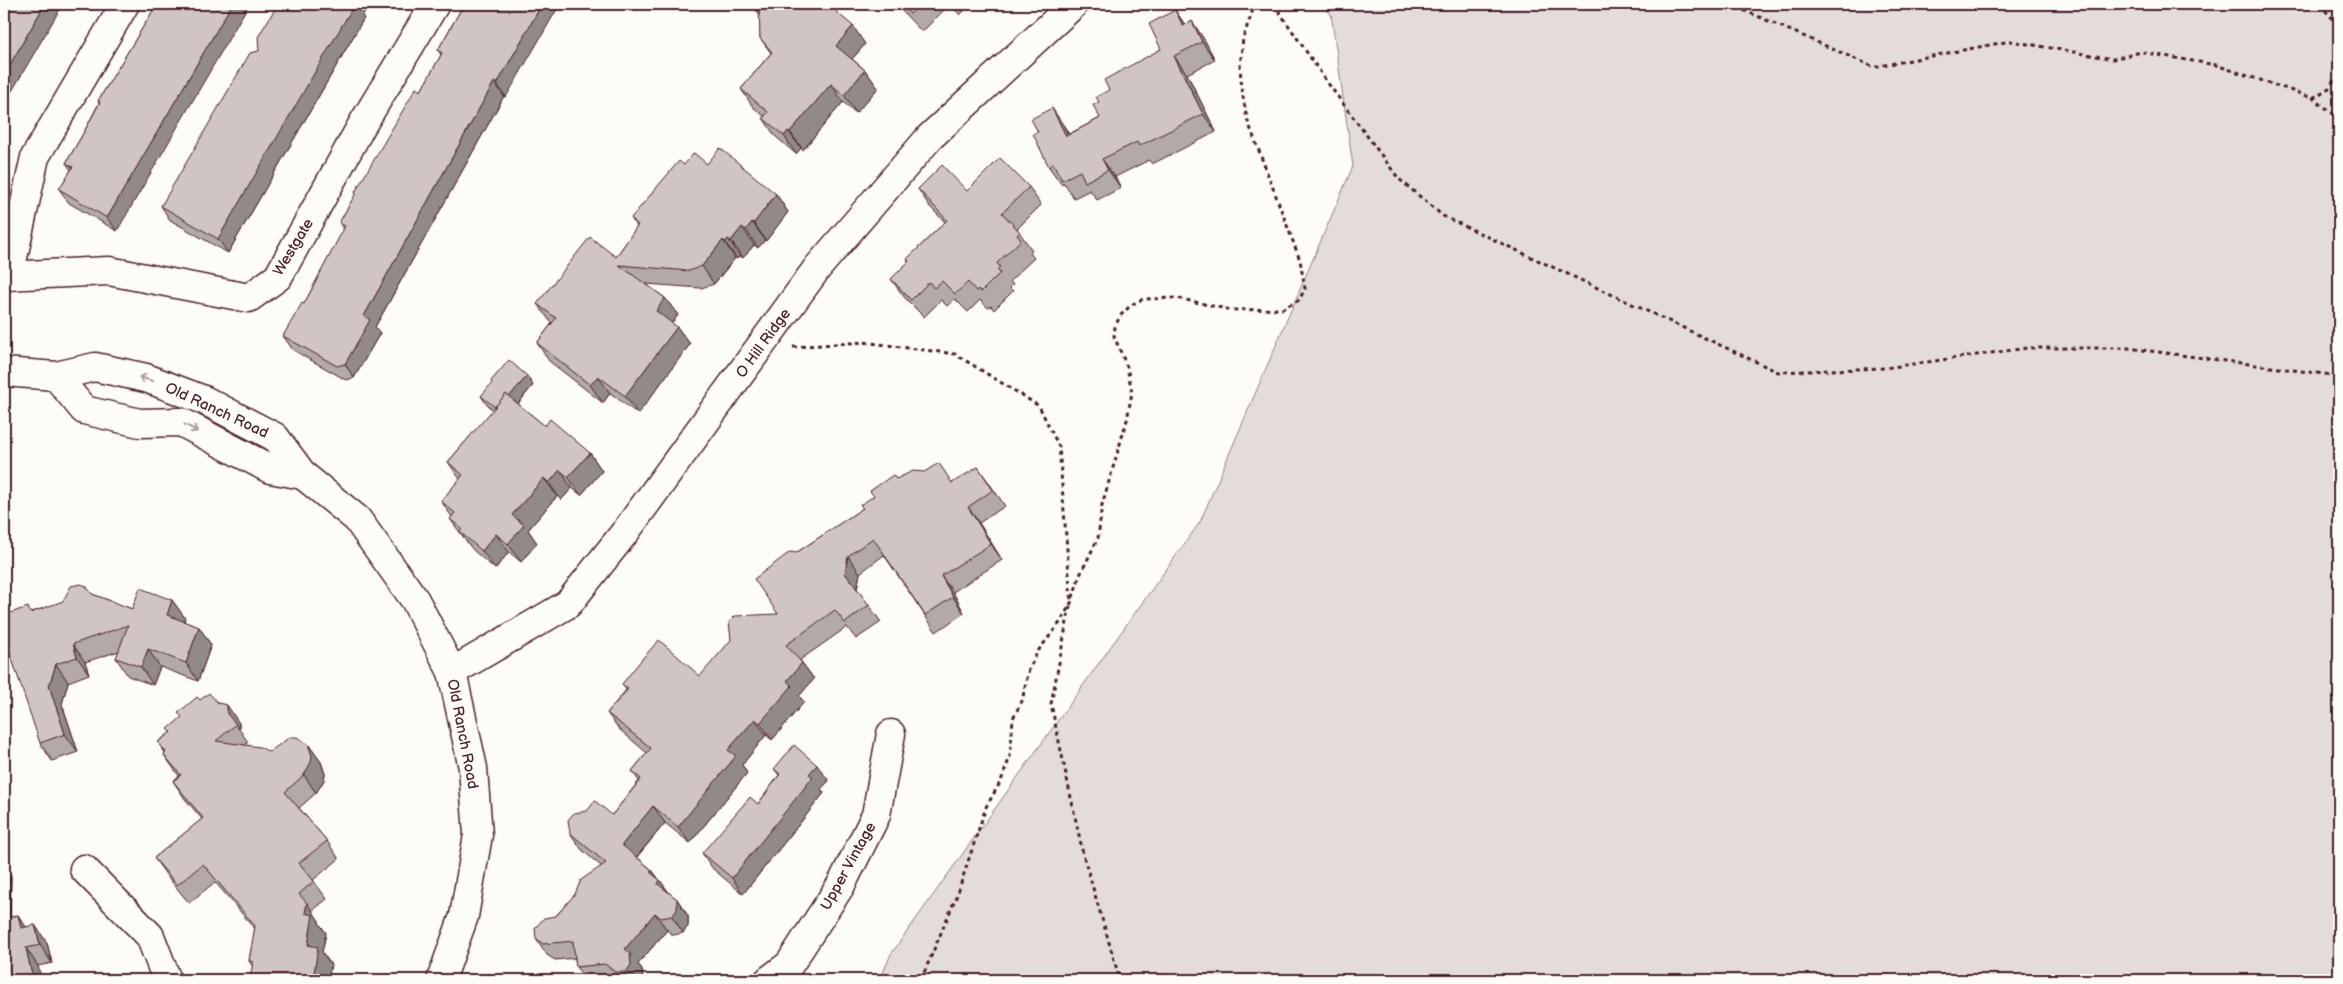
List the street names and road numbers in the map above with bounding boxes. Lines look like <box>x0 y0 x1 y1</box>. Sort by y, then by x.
street label: Westgate <box>269 215 318 279</box>
street label: O Hill Ridge <box>732 305 795 382</box>
street label: Old Ranch Road <box>162 378 271 443</box>
street label: Old Ranch Road <box>443 678 482 791</box>
street label: Upper Vintage <box>816 819 880 914</box>

